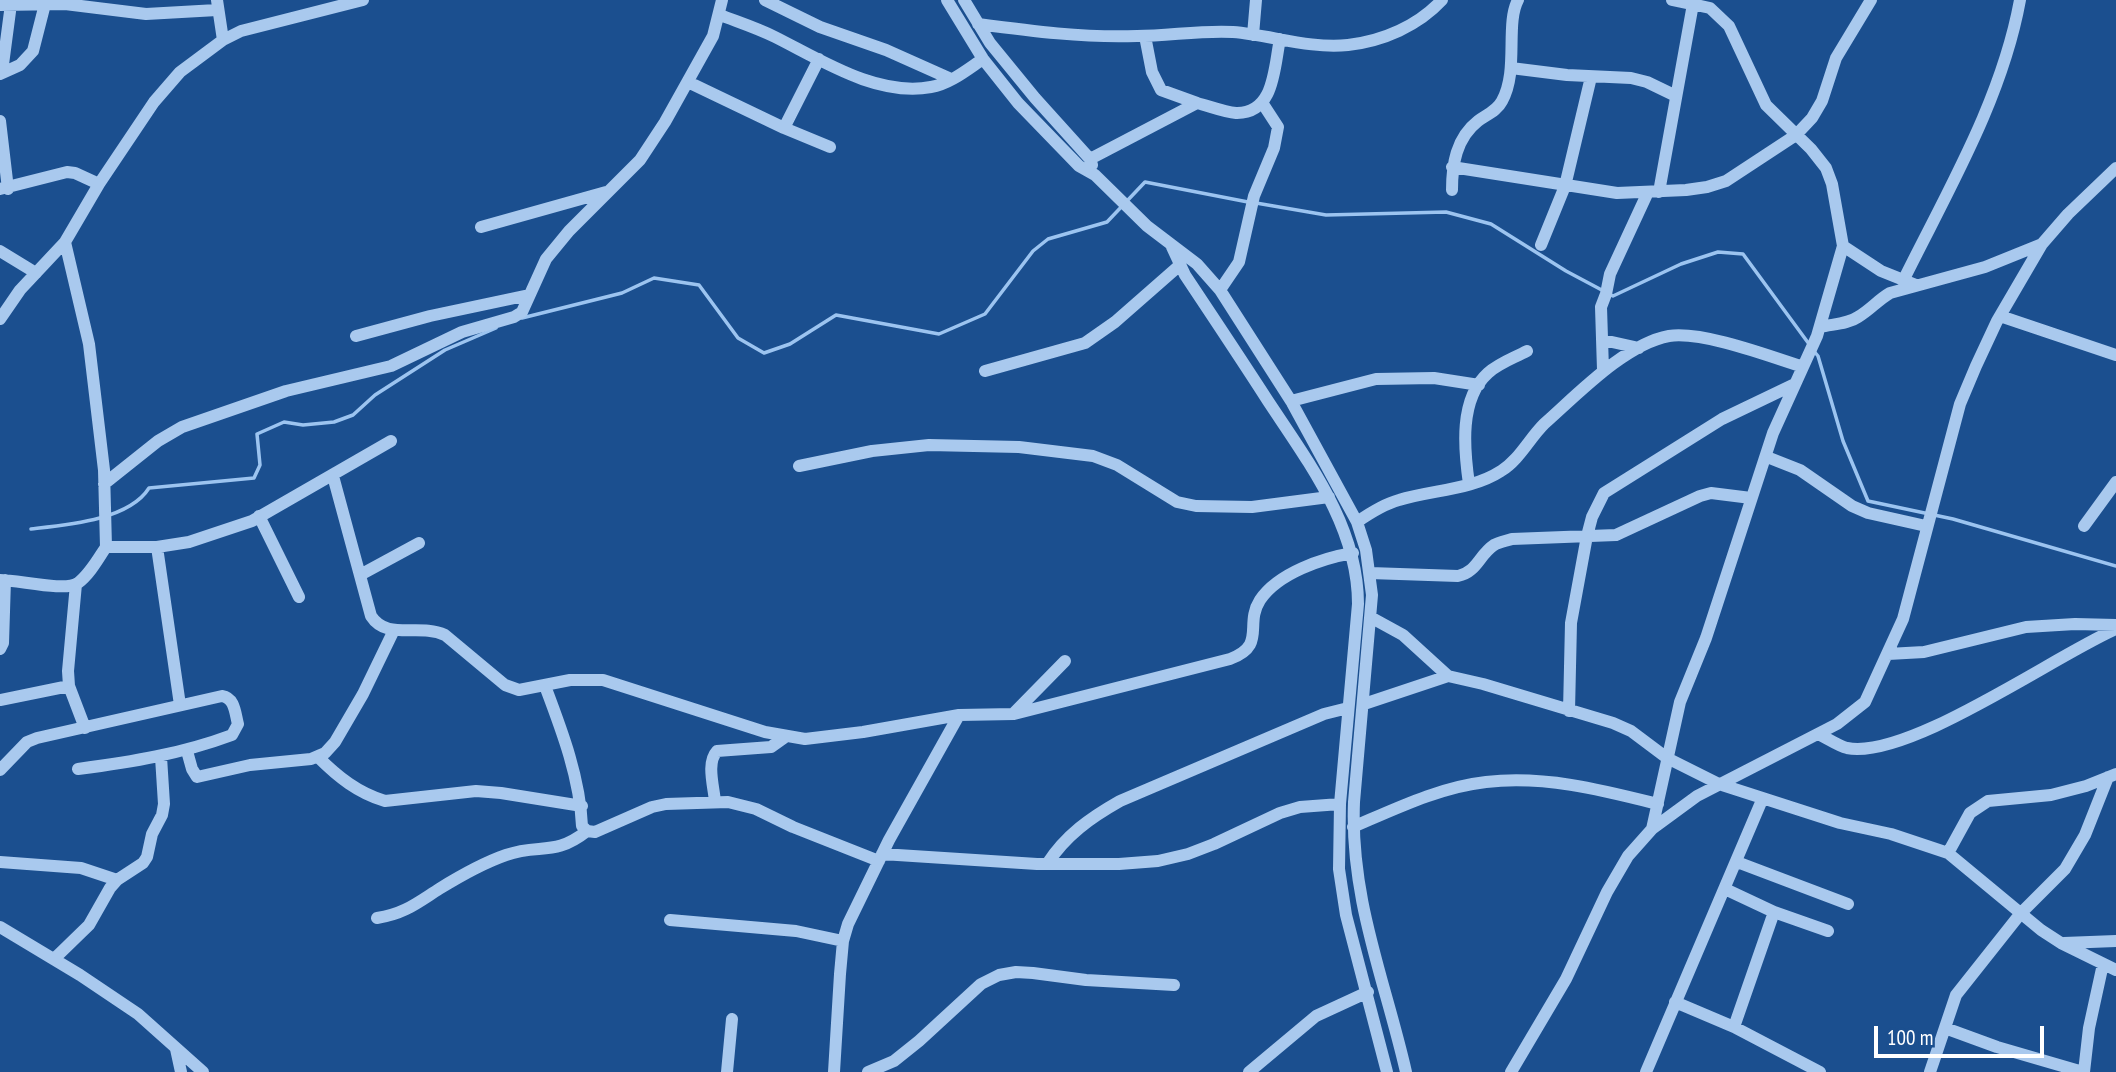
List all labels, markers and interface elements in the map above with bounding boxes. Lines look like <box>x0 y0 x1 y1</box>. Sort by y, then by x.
scale bar <box>1878 1012 2048 1056</box>
text: 100 m <box>1887 1024 1933 1051</box>

